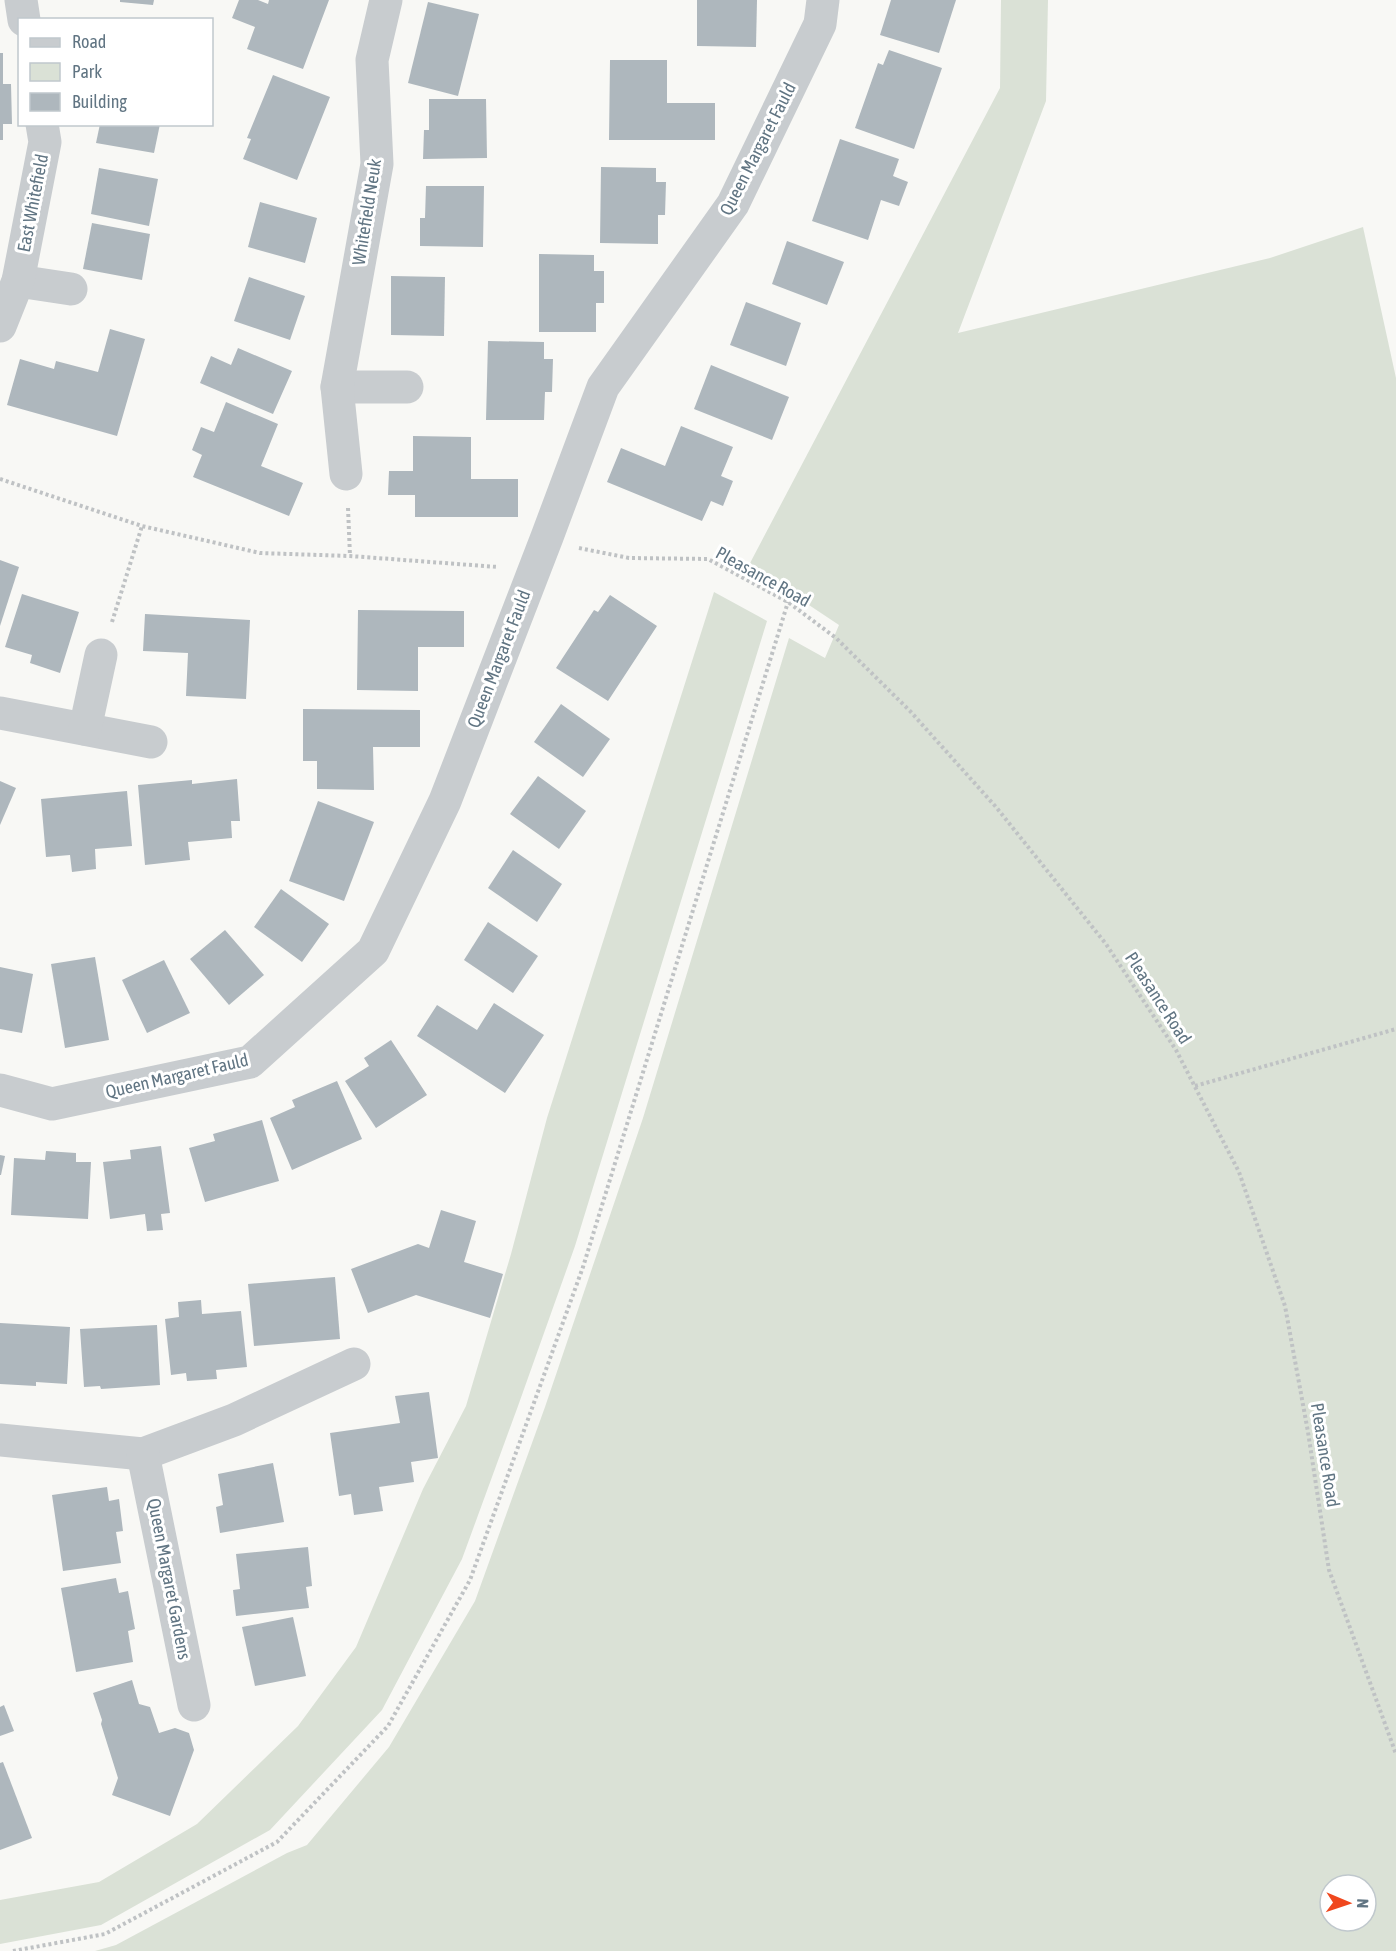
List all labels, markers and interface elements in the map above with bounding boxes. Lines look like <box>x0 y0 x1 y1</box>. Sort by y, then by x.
legend <box>18 18 213 126</box>
text: Road <box>72 31 106 52</box>
text: Park <box>72 61 102 82</box>
street label: Queen Margaret Fauld <box>715 79 800 219</box>
text: Building <box>72 91 127 112</box>
street label: East Whitefield <box>13 152 52 254</box>
street label: Whitefield Neuk <box>348 157 385 267</box>
street label: Pleasance Road <box>712 542 814 611</box>
street label: Queen Margaret Fauld <box>463 587 534 731</box>
street label: Pleasance Road <box>1121 948 1196 1048</box>
street label: Queen Margaret Fauld <box>103 1049 250 1102</box>
street label: Pleasance Road <box>1307 1401 1344 1508</box>
street label: Queen Margaret Gardens <box>144 1497 195 1661</box>
north arrow <box>1318 1873 1378 1933</box>
text: N <box>1354 1898 1372 1909</box>

